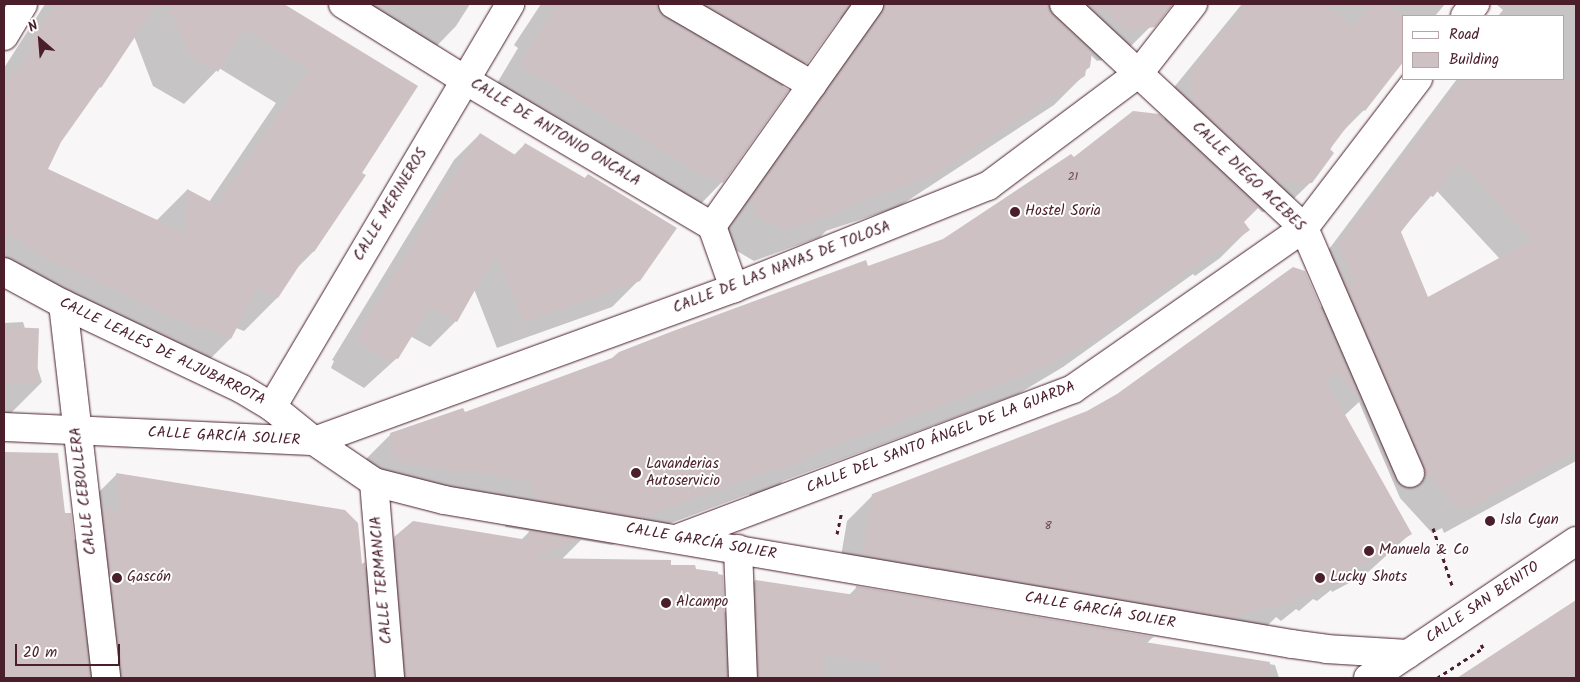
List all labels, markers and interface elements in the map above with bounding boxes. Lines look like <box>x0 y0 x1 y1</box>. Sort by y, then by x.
north arrow <box>15 15 65 65</box>
text: N <box>24 15 42 38</box>
legend <box>1402 15 1565 80</box>
text: Road <box>1449 23 1479 47</box>
text: Building <box>1449 48 1499 72</box>
street label: CALLE DE ANTONIO ONCALA <box>467 75 643 191</box>
street label: CALLE DIEGO ACEBES <box>1188 118 1308 236</box>
street label: CALLE MERINEROS <box>350 145 432 265</box>
house number: 21 <box>1068 170 1078 184</box>
place label: Hostel Soria <box>1025 203 1101 221</box>
marker: Hostel Soria <box>1009 206 1021 218</box>
street label: CALLE DE LAS NAVAS DE TOLOSA <box>671 218 893 318</box>
street label: CALLE LEALES DE ALJUBARROTA <box>56 294 268 410</box>
street label: CALLE DEL SANTO ÁNGEL DE LA GUARDA <box>804 378 1078 498</box>
street label: CALLE GARCÍA SOLIER <box>147 424 301 450</box>
street label: CALLE CEBOLLERA <box>67 426 101 556</box>
place label: Lavanderias Autoservicio <box>646 455 720 490</box>
marker: Lavanderias Autoservicio <box>630 467 642 479</box>
place label: Isla Cyan <box>1500 512 1559 530</box>
street label: CALLE TERMANCIA <box>367 515 397 645</box>
marker: Isla Cyan <box>1484 515 1496 527</box>
house number: 8 <box>1044 519 1052 533</box>
street label: CALLE GARCÍA SOLIER <box>624 520 778 564</box>
place label: Manuela & Co <box>1379 542 1469 560</box>
marker: Manuela & Co <box>1363 545 1375 557</box>
street label: CALLE SAN BENITO <box>1423 558 1543 648</box>
place label: Gascón <box>127 569 171 587</box>
place label: Lucky Shots <box>1330 569 1407 587</box>
marker: Gascón <box>111 572 123 584</box>
marker: Lucky Shots <box>1314 572 1326 584</box>
street label: CALLE GARCÍA SOLIER <box>1023 589 1177 633</box>
place label: Alcampo <box>676 594 728 612</box>
marker: Alcampo <box>660 597 672 609</box>
scale bar <box>18 634 122 666</box>
text: 20 m <box>23 641 57 665</box>

